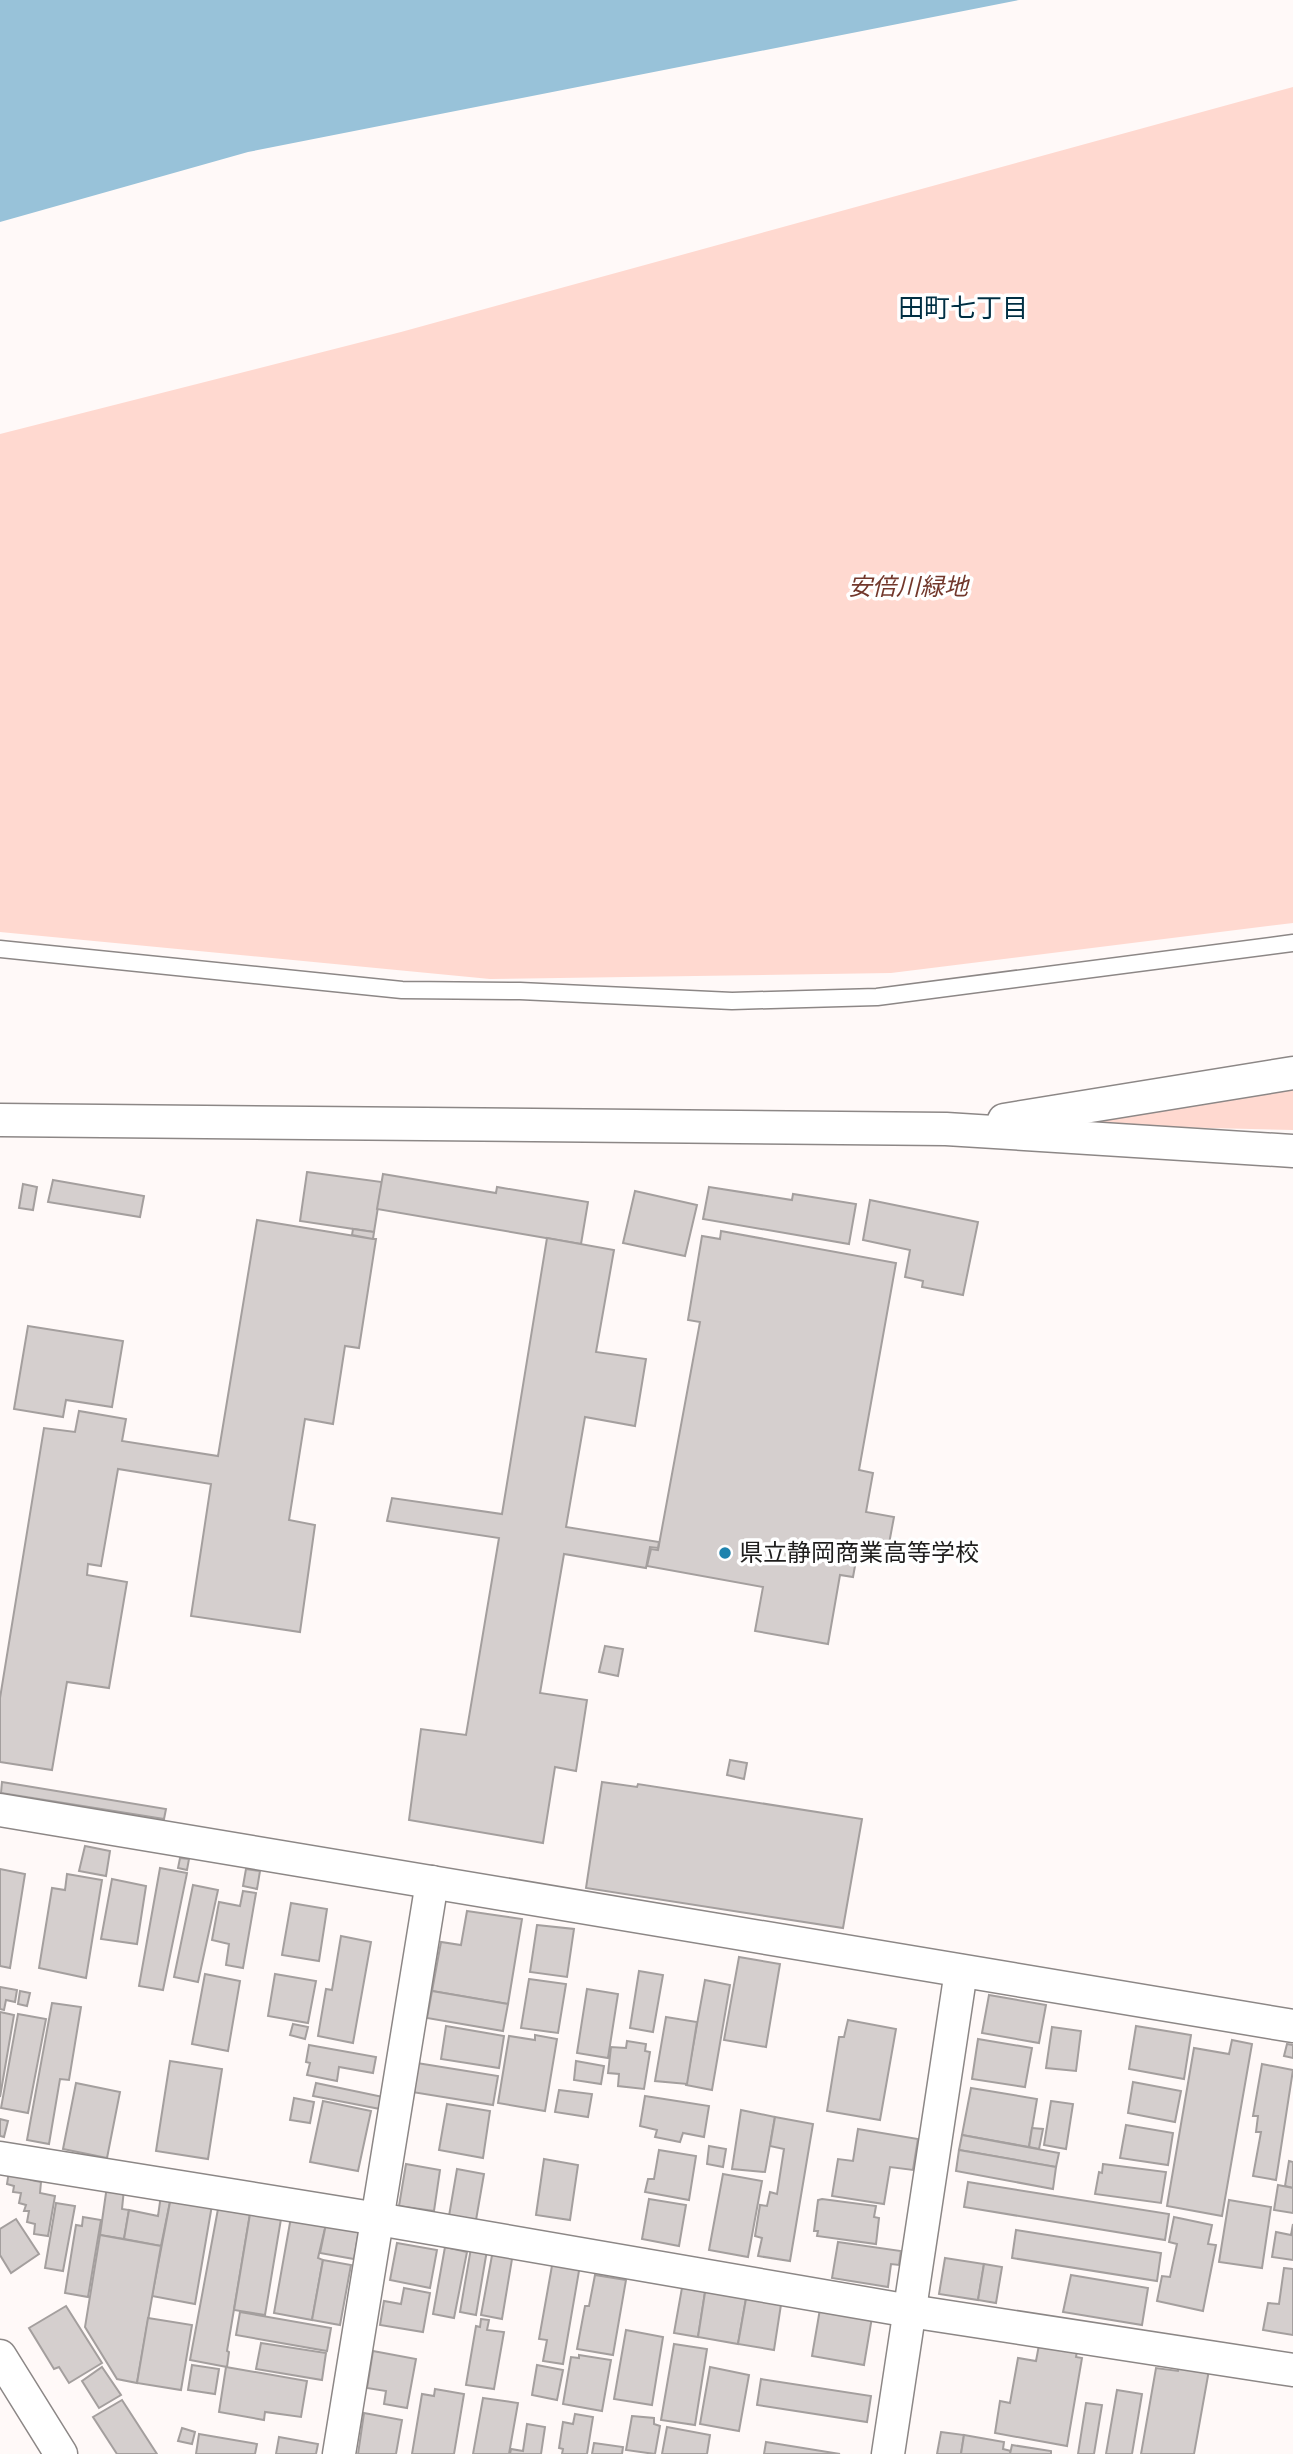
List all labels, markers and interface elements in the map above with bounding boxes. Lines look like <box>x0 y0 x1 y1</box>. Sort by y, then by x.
district label: 田町七丁目 <box>898 289 1028 324</box>
park label: 安倍川緑地 <box>848 569 971 601</box>
place label: 県立静岡商業高等学校 <box>739 1535 979 1567</box>
marker: 県立静岡商業高等学校 <box>717 1545 733 1561</box>

